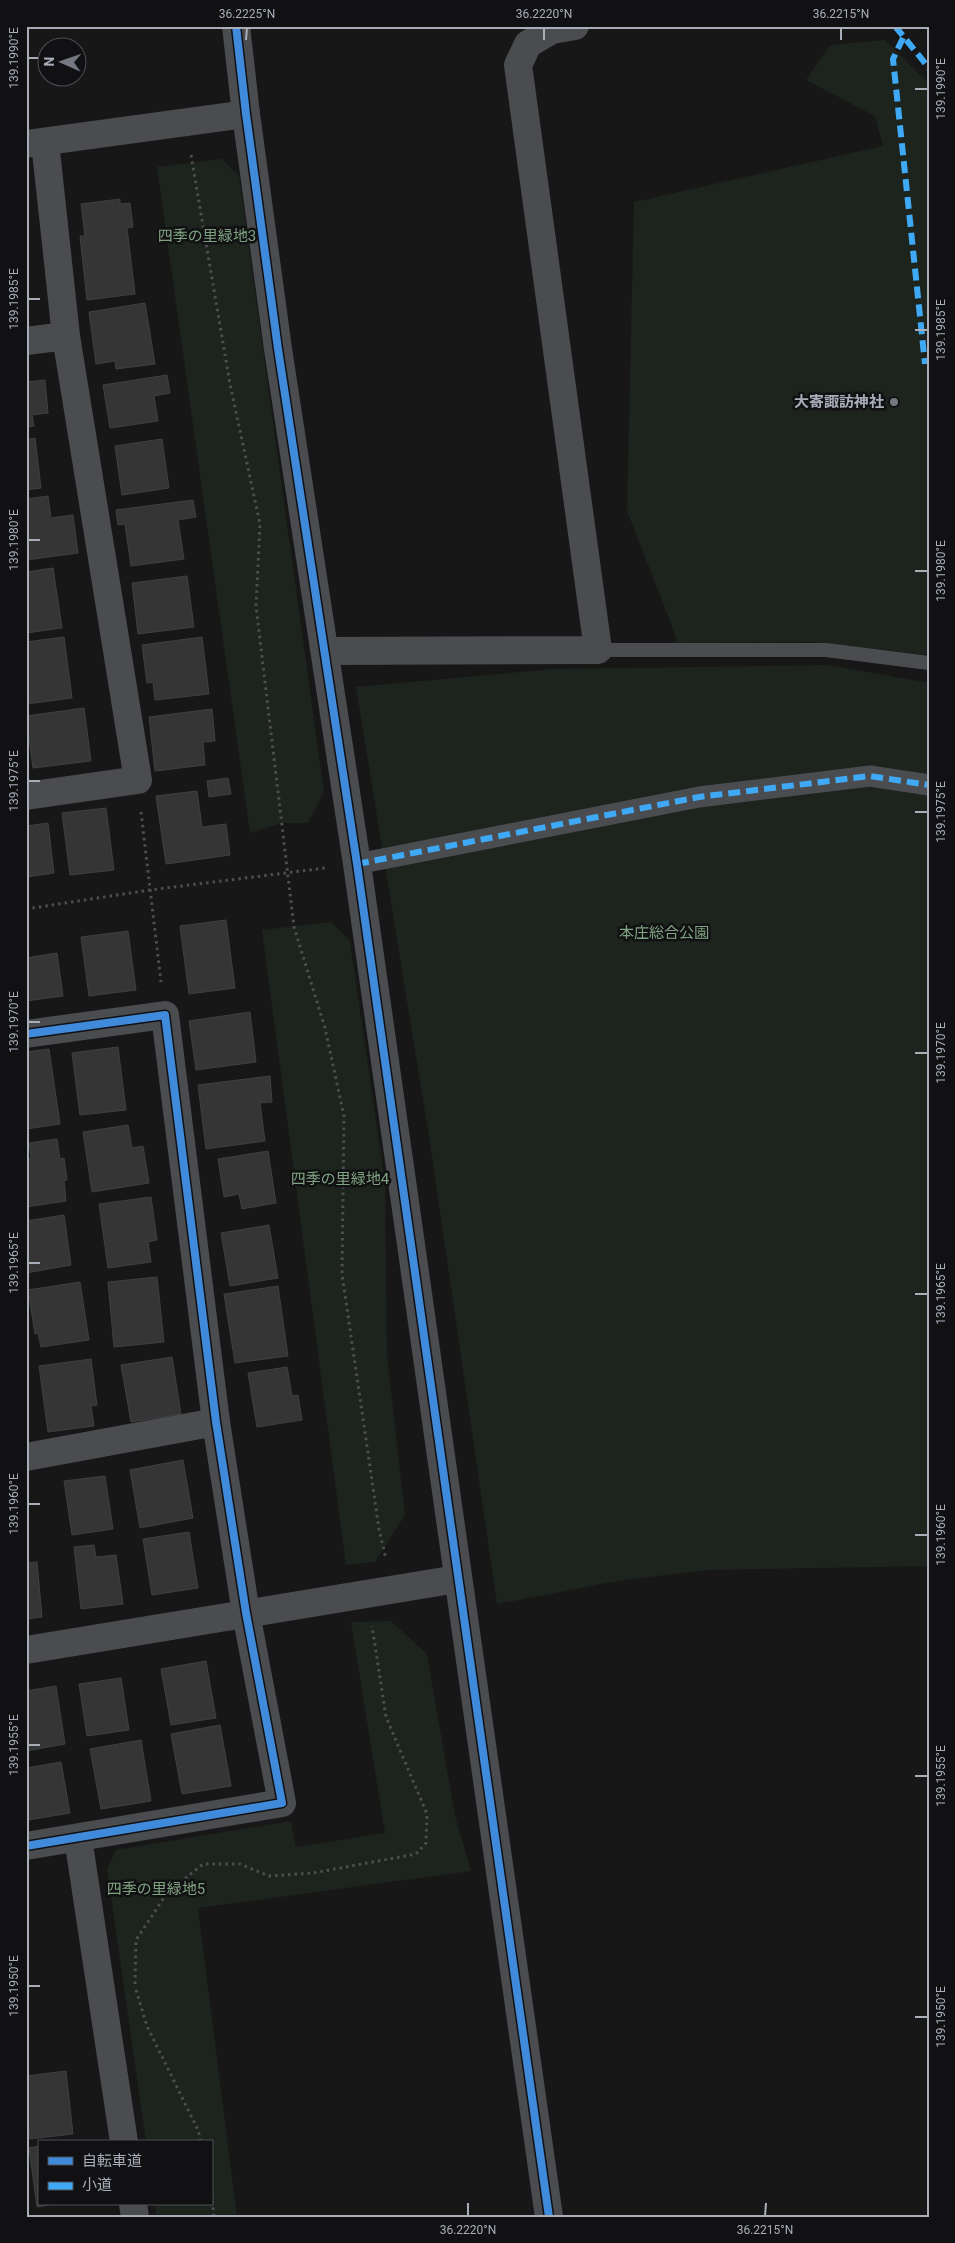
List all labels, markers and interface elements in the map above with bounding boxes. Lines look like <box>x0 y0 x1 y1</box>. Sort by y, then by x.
text: 36.2225°N <box>219 7 275 21</box>
text: 36.2220°N <box>516 7 572 21</box>
text: 36.2215°N <box>813 7 869 21</box>
text: 139.1990°E <box>7 27 21 89</box>
north arrow <box>38 38 88 88</box>
text: N <box>41 56 57 67</box>
text: 139.1990°E <box>934 58 948 120</box>
park label: 四季の里緑地3 <box>158 227 256 245</box>
text: 139.1985°E <box>7 268 21 330</box>
text: 139.1985°E <box>934 299 948 361</box>
place label: 大寄諏訪神社 <box>794 393 884 411</box>
marker: 大寄諏訪神社 <box>888 396 900 408</box>
text: 139.1980°E <box>7 509 21 571</box>
text: 139.1980°E <box>934 540 948 602</box>
text: 139.1975°E <box>7 750 21 812</box>
text: 139.1975°E <box>934 781 948 843</box>
park label: 本庄総合公園 <box>619 924 709 942</box>
text: 139.1970°E <box>7 991 21 1053</box>
text: 139.1970°E <box>934 1022 948 1084</box>
park label: 四季の里緑地4 <box>291 1170 390 1188</box>
text: 139.1965°E <box>7 1232 21 1294</box>
text: 139.1965°E <box>934 1263 948 1325</box>
text: 139.1960°E <box>7 1473 21 1535</box>
text: 139.1960°E <box>934 1504 948 1566</box>
text: 139.1955°E <box>7 1714 21 1776</box>
text: 139.1955°E <box>934 1745 948 1807</box>
park label: 四季の里緑地5 <box>107 1880 205 1898</box>
text: 139.1950°E <box>7 1955 21 2017</box>
text: 139.1950°E <box>934 1986 948 2048</box>
legend <box>38 2140 212 2206</box>
text: 自転車道 <box>82 2152 142 2170</box>
text: 小道 <box>82 2176 112 2194</box>
text: 36.2220°N <box>440 2223 496 2237</box>
text: 36.2215°N <box>737 2223 793 2237</box>

